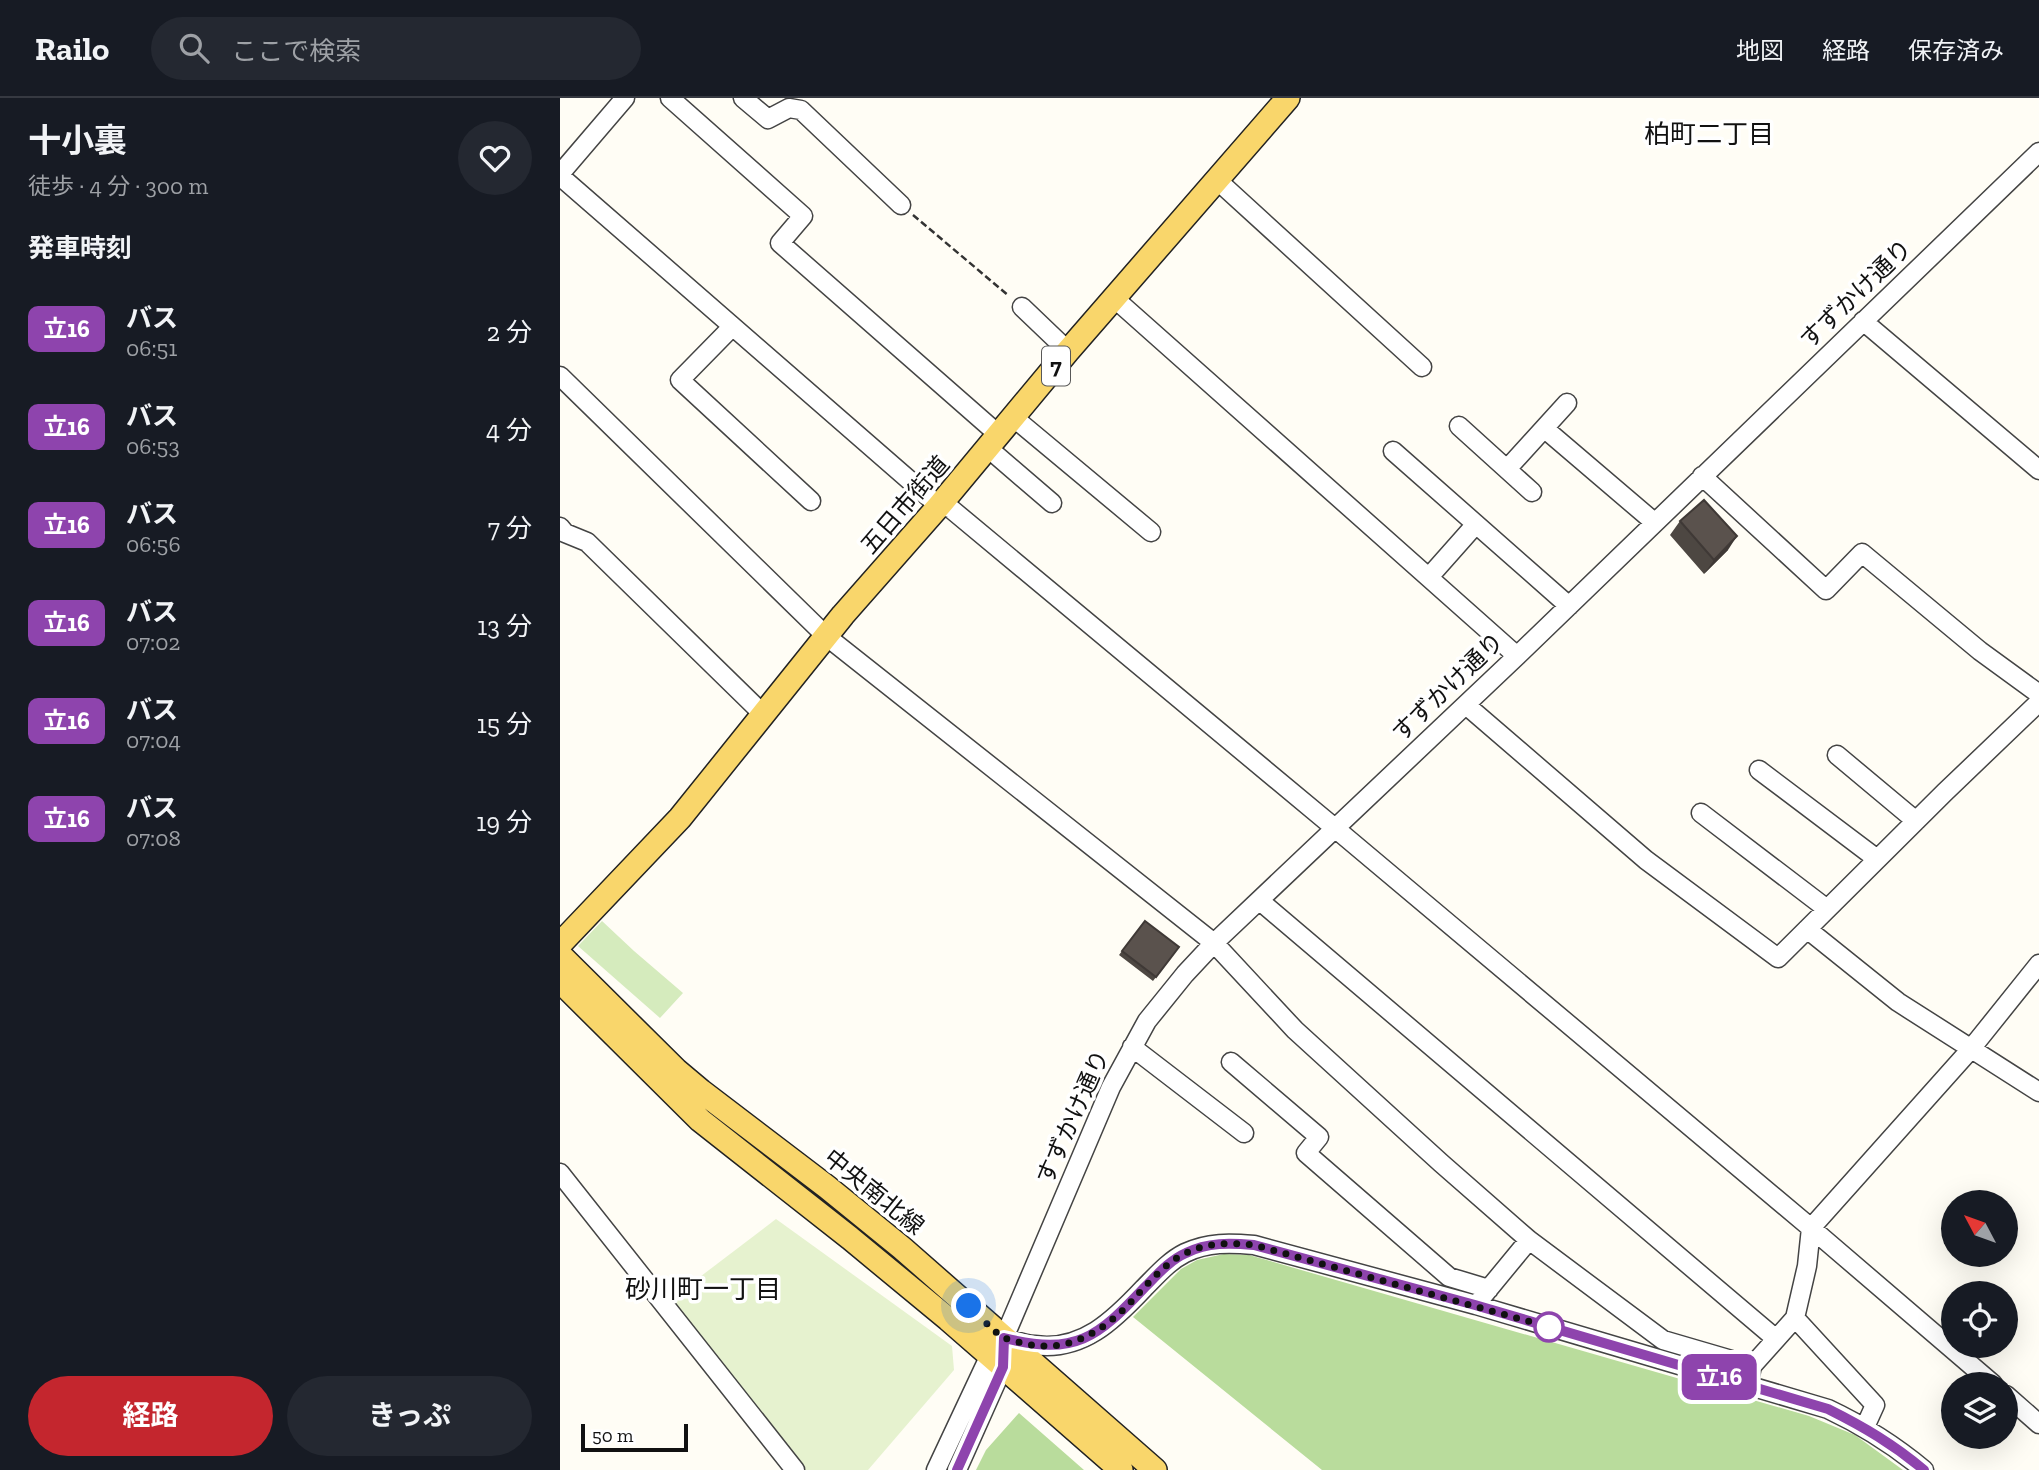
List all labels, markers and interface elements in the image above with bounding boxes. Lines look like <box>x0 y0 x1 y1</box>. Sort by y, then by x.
search box <box>151 17 641 80</box>
text: Railo <box>35 29 109 68</box>
icon: search <box>175 29 213 67</box>
text: ここで検索 <box>231 35 361 67</box>
text: 地図 <box>1736 36 1784 65</box>
text: 経路 <box>1822 36 1870 65</box>
text: 保存済み <box>1908 36 2004 65</box>
district label: 柏町二丁目 <box>1644 118 1774 150</box>
text: 十小裏 <box>28 121 127 160</box>
button: heart <box>458 121 532 195</box>
text: 徒歩 · 4 分 · 300 m <box>28 172 208 200</box>
text: 発車時刻 <box>28 232 132 264</box>
street label: すずかけ通り <box>1794 233 1918 354</box>
text: バス <box>126 302 178 334</box>
text: 立16 <box>43 314 90 343</box>
text: 2 分 <box>487 316 532 348</box>
text: 06:51 <box>126 334 177 362</box>
road number: 7 <box>1042 346 1070 386</box>
text: バス <box>126 400 178 432</box>
text: 立16 <box>43 412 90 441</box>
text: 4 分 <box>486 414 532 446</box>
text: 06:53 <box>126 432 180 460</box>
street label: 五日市街道 <box>854 450 955 559</box>
text: バス <box>126 498 178 530</box>
text: 立16 <box>43 510 90 539</box>
text: 7 分 <box>488 512 532 544</box>
text: 06:56 <box>126 530 181 558</box>
text: バス <box>126 596 178 628</box>
text: 立16 <box>43 608 90 637</box>
text: 13 分 <box>477 610 532 642</box>
street label: すずかけ通り <box>1386 626 1510 747</box>
text: 07:02 <box>126 628 180 656</box>
text: バス <box>126 694 178 726</box>
text: 立16 <box>43 706 90 735</box>
text: 15 分 <box>477 708 532 740</box>
text: 07:04 <box>126 726 181 754</box>
text: バス <box>126 792 178 824</box>
text: 立16 <box>43 804 90 833</box>
text: 19 分 <box>476 806 532 838</box>
text: 07:08 <box>126 824 181 852</box>
street label: すずかけ通り <box>1030 1045 1115 1188</box>
street label: 中央南北線 <box>819 1143 930 1241</box>
north arrow <box>1941 1190 2018 1267</box>
map controls <box>1941 1190 2018 1449</box>
district label: 砂川町一丁目 <box>625 1273 781 1305</box>
button: locate <box>1941 1281 2018 1358</box>
your location <box>951 1288 986 1323</box>
unlabelled marker <box>1534 1312 1564 1342</box>
line badge: 立16 <box>1679 1354 1759 1400</box>
text: 立16 <box>1696 1362 1742 1391</box>
button: layers <box>1941 1372 2018 1449</box>
button: 経路 <box>28 1376 273 1456</box>
button: きっぷ <box>287 1376 532 1456</box>
scale bar <box>581 1421 688 1453</box>
text: 50 m <box>592 1424 633 1447</box>

